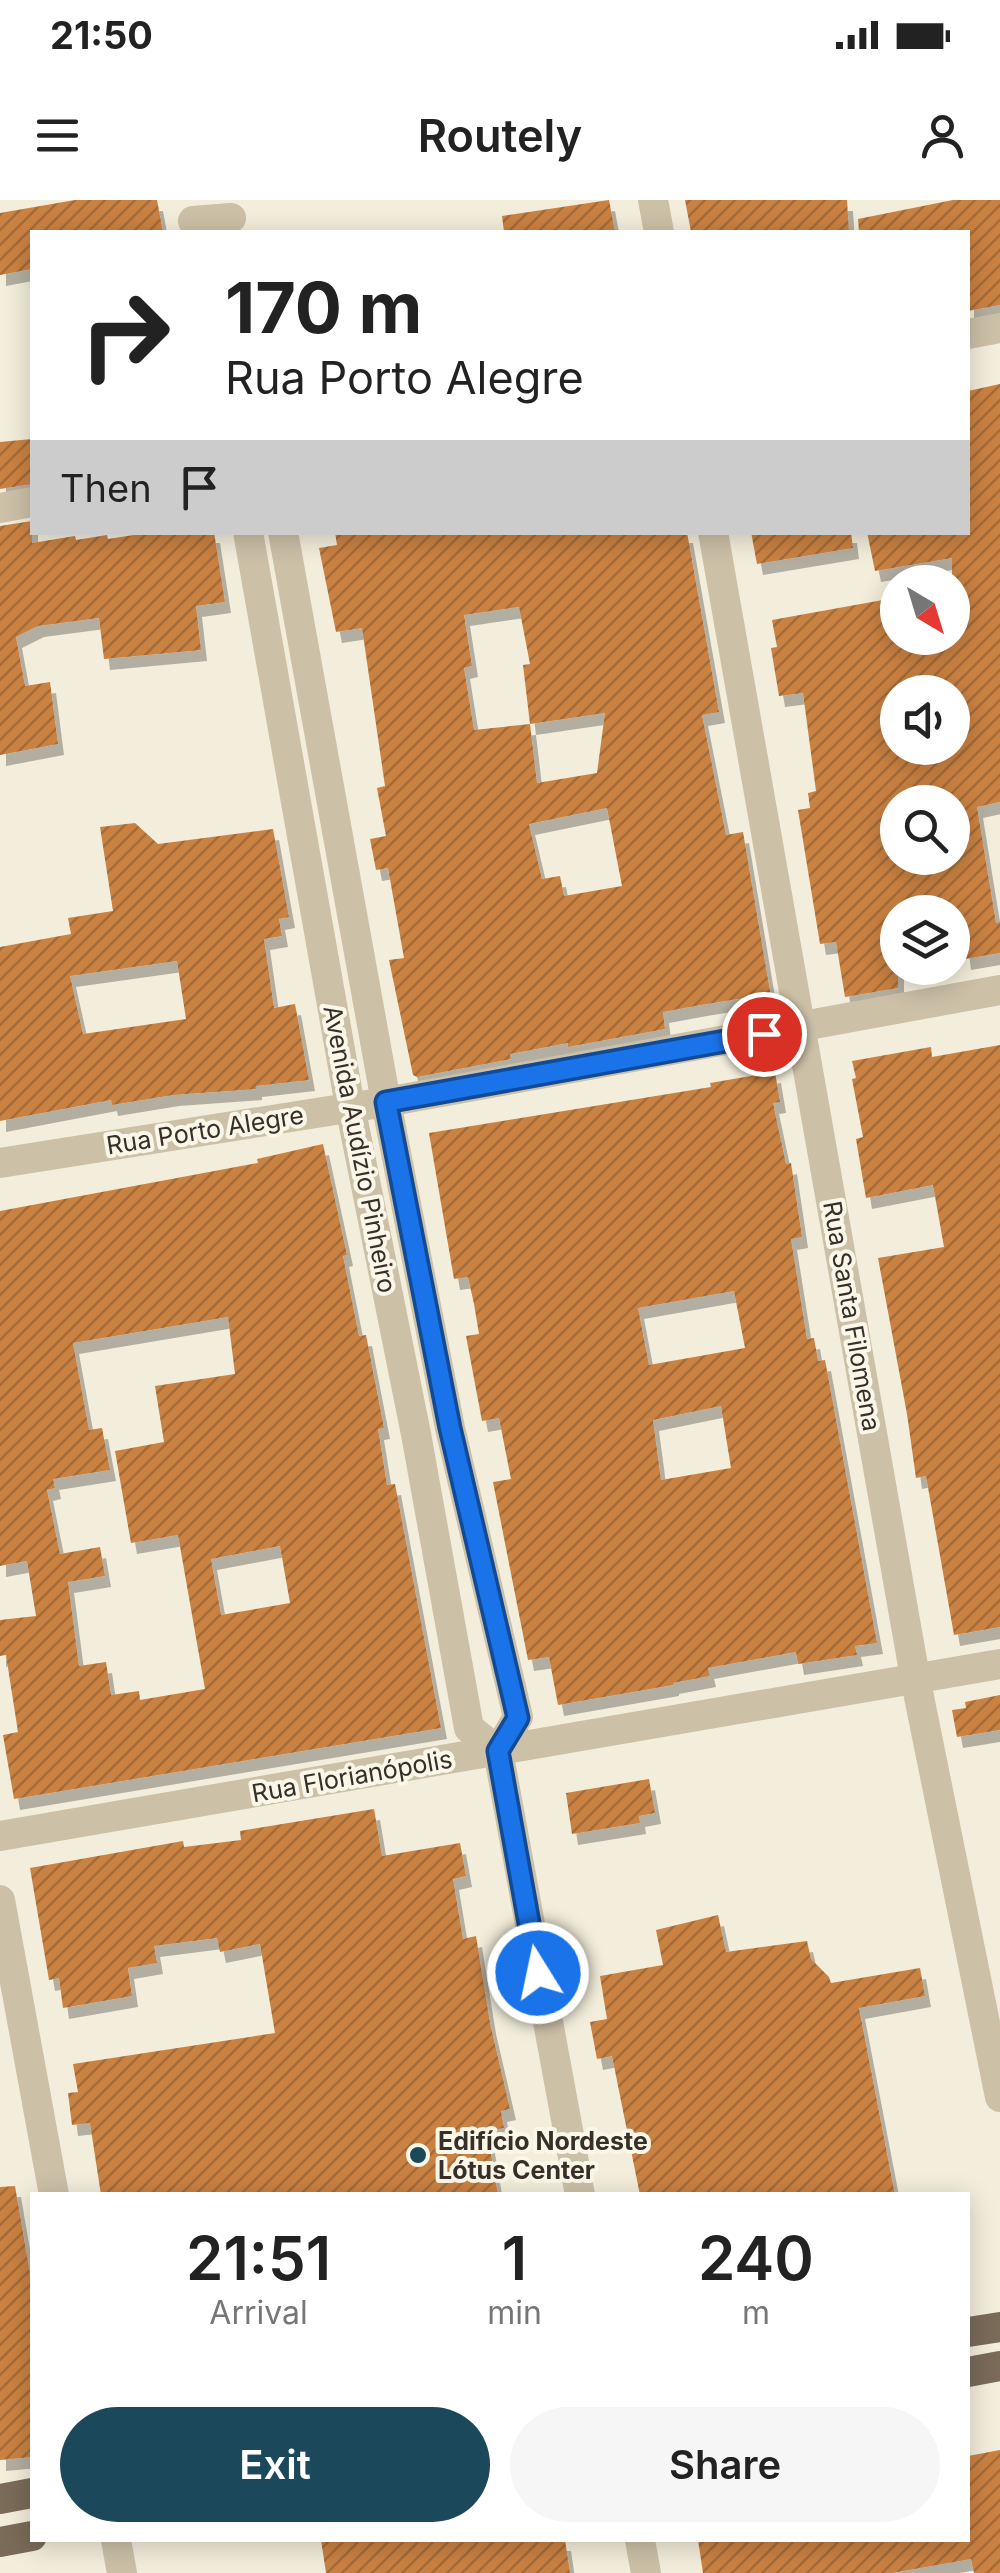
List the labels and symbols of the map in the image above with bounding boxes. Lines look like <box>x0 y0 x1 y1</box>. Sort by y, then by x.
north arrow <box>880 565 970 655</box>
pin <box>722 992 807 1077</box>
street label: Avenida Audízio Pinheiro <box>317 1003 403 1295</box>
street label: Rua Porto Alegre <box>104 1100 306 1160</box>
street label: Rua Santa Filomena <box>817 1199 887 1433</box>
street label: Rua Florianópolis <box>249 1744 455 1808</box>
position arrow <box>486 1921 590 2025</box>
place label: Edifício Nordeste Lótus Center <box>438 2126 648 2185</box>
marker: Edifício Nordeste Lótus Center <box>407 2144 429 2166</box>

